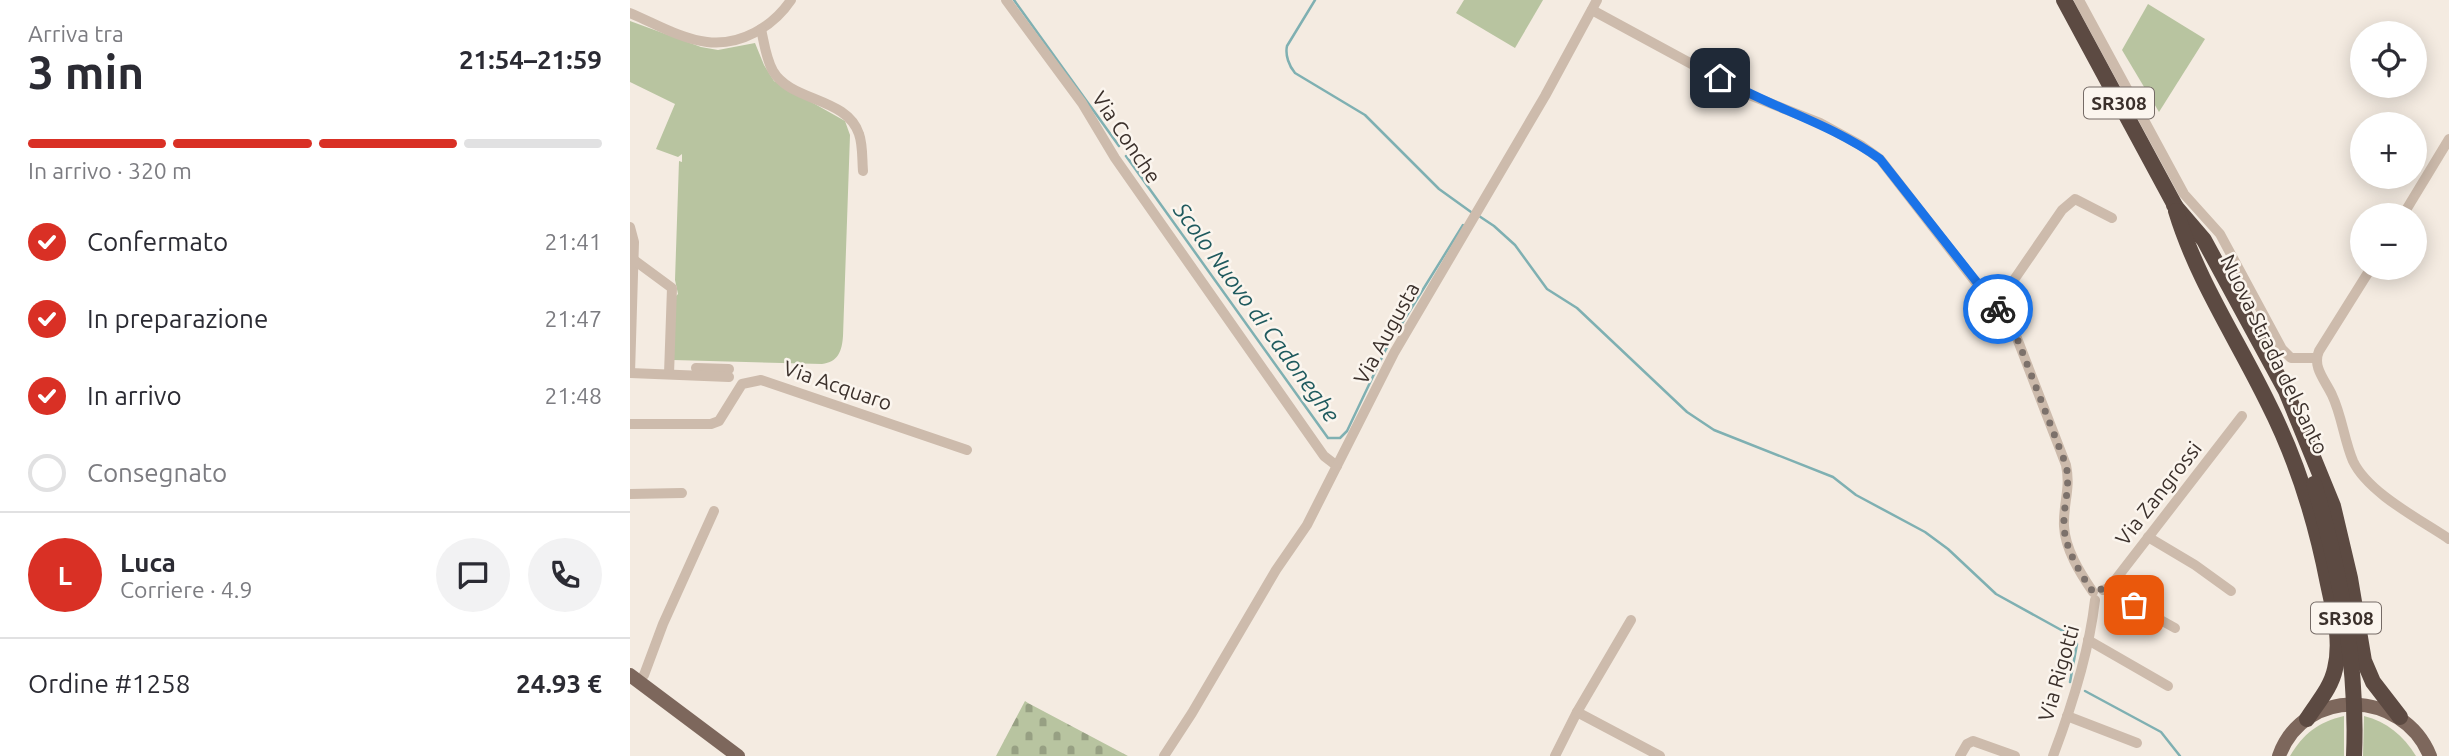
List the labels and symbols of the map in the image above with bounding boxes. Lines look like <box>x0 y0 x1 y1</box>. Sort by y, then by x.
pin <box>1690 48 1750 108</box>
street label: Via Conche <box>1088 87 1166 187</box>
road number: SR308 <box>2084 88 2154 118</box>
water label: Scolo Nuovo di Cadoneghe <box>1169 197 1345 427</box>
street label: Nuova Strada del Santo <box>2216 250 2334 458</box>
courier <box>1963 274 2033 344</box>
street label: Via Augusta <box>1348 278 1424 388</box>
street label: Via Acquaro <box>781 355 895 415</box>
street label: Via Zangrossi <box>2110 436 2206 550</box>
pin <box>2104 575 2164 635</box>
road number: SR308 <box>2311 603 2381 634</box>
street label: Via Rigotti <box>2033 622 2083 724</box>

